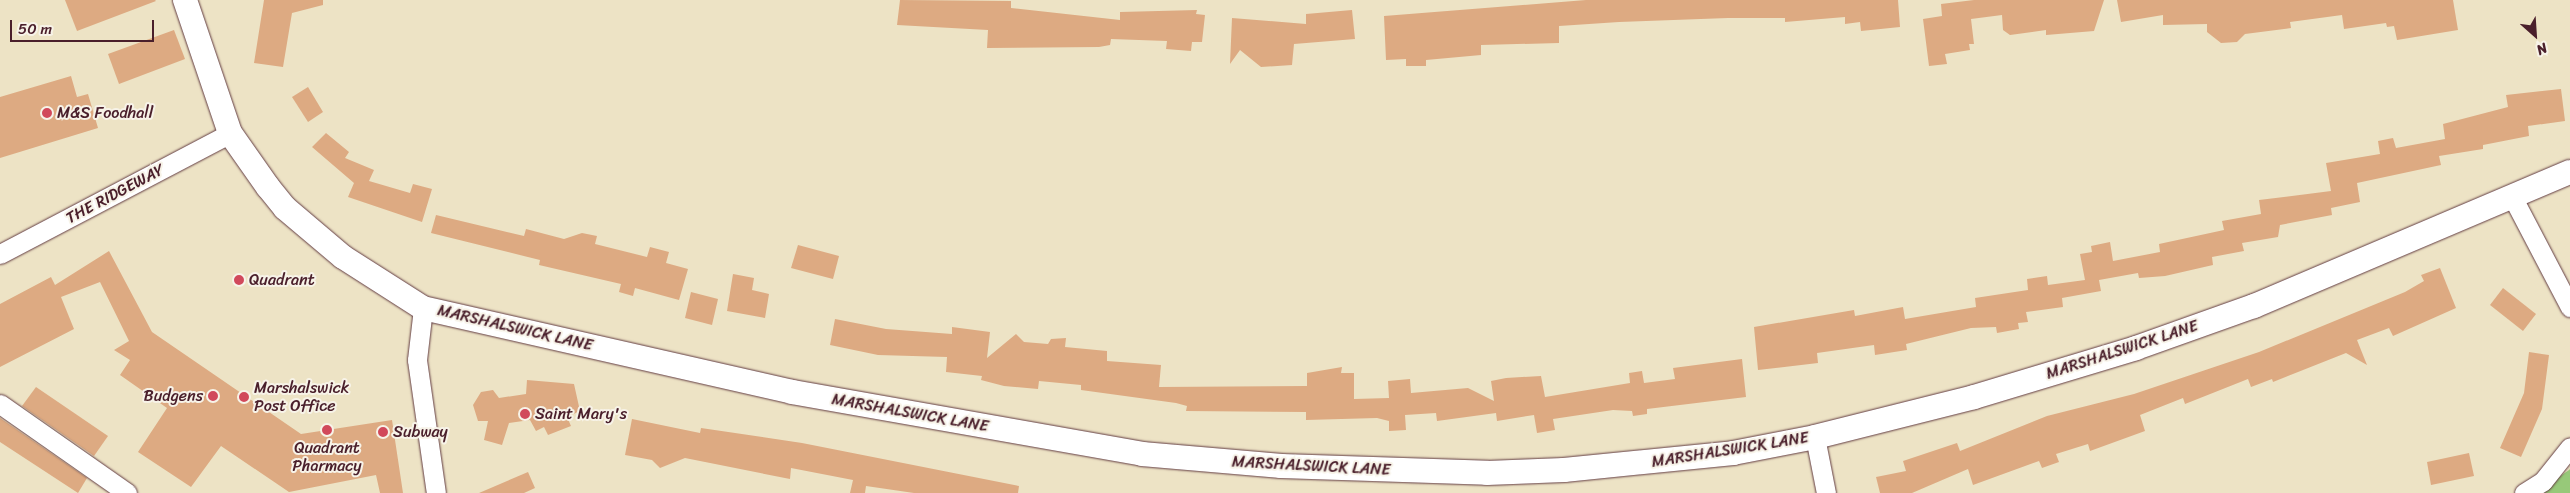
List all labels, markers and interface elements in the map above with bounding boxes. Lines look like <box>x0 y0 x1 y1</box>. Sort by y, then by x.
scale bar <box>12 10 156 42</box>
north arrow <box>2510 10 2560 60</box>
text: 50 m <box>18 16 52 42</box>
text: N <box>2532 36 2552 62</box>
place label: M&S Foodhall <box>57 103 153 123</box>
marker: M&S Foodhall <box>41 107 53 119</box>
street label: THE RIDGEWAY <box>63 160 167 228</box>
place label: Quadrant <box>249 270 315 290</box>
marker: Quadrant <box>233 274 245 286</box>
street label: MARSHALSWICK LANE <box>436 301 594 355</box>
street label: MARSHALSWICK LANE <box>2044 316 2200 384</box>
place label: Marshalswick Post Office <box>254 378 349 416</box>
place label: Budgens <box>144 386 203 406</box>
marker: Budgens <box>207 390 219 402</box>
street label: MARSHALSWICK LANE <box>830 390 990 436</box>
marker: Marshalswick Post Office <box>238 391 250 403</box>
place label: Saint Mary's <box>535 404 626 424</box>
marker: Saint Mary's <box>519 408 531 420</box>
place label: Subway <box>393 422 448 442</box>
marker: Quadrant Pharmacy <box>321 424 333 436</box>
marker: Subway <box>377 426 389 438</box>
street label: MARSHALSWICK LANE <box>1650 428 1810 472</box>
place label: Quadrant Pharmacy <box>292 438 362 476</box>
street label: MARSHALSWICK LANE <box>1231 452 1391 480</box>

